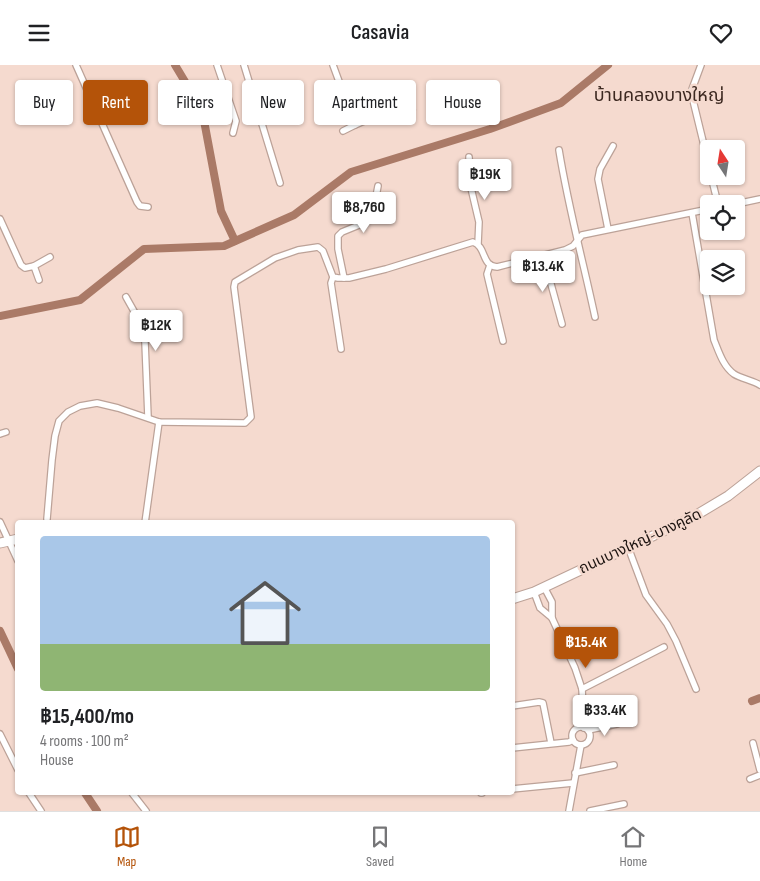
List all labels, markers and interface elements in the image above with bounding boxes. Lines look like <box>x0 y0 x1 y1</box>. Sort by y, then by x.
icon: menu <box>25 19 53 47</box>
text: Casavia <box>351 19 409 46</box>
icon: heart <box>707 19 735 47</box>
chip: Buy <box>15 80 73 125</box>
chip: Rent <box>83 80 148 125</box>
chip: Filters <box>158 80 232 125</box>
chip: New <box>242 80 304 125</box>
chip: Apartment <box>314 80 416 125</box>
chip: House <box>426 80 500 125</box>
district label: บ้านคลองบางใหญ่ <box>594 85 724 106</box>
north arrow <box>700 140 745 185</box>
map controls <box>700 140 745 295</box>
pin: ฿19K <box>455 159 515 201</box>
text: ฿19K <box>469 165 501 184</box>
pin: ฿8,760 <box>323 191 405 234</box>
button: locate <box>700 195 745 240</box>
text: ฿8,760 <box>343 198 385 217</box>
button: layers <box>700 250 745 295</box>
pin: ฿13.4K <box>502 251 584 293</box>
text: ฿13.4K <box>522 257 564 276</box>
pin: ฿12K <box>126 309 186 352</box>
text: ฿12K <box>141 316 171 335</box>
street label: ถนนบางใหญ่-บางคูลัด <box>576 505 705 578</box>
icon: home <box>220 568 310 658</box>
pin: ฿15.4K <box>545 627 627 669</box>
text: ฿15.4K <box>565 633 607 652</box>
pin: ฿33.4K <box>564 695 646 737</box>
text: ฿33.4K <box>584 701 626 720</box>
text: ฿15,400/mo <box>40 704 134 729</box>
text: 4 rooms · 100 m² <box>40 732 129 751</box>
text: House <box>40 751 74 770</box>
tab: Map <box>113 823 141 870</box>
tab: Saved <box>366 823 394 870</box>
tab: Home <box>619 823 647 870</box>

